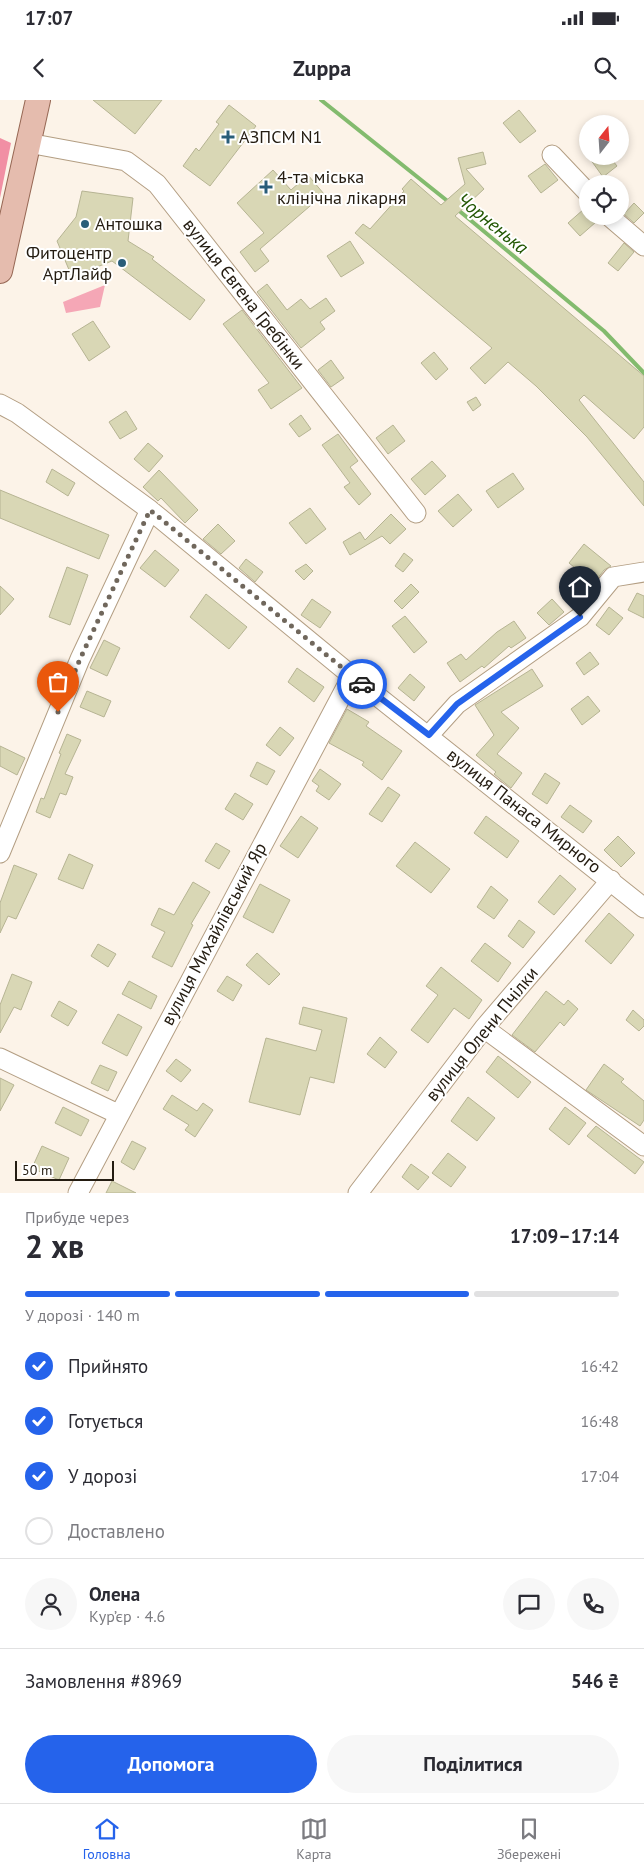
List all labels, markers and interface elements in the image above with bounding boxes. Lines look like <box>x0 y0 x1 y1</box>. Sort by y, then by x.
text: 17:07 <box>25 6 73 30</box>
icon: back <box>25 54 53 82</box>
text: Zuppa <box>293 54 351 82</box>
icon: search <box>591 54 619 82</box>
north arrow <box>579 115 629 165</box>
map controls <box>579 115 629 225</box>
place label: АЗПСМ N1 <box>239 125 322 148</box>
marker: АЗПСМ N1 <box>221 130 235 144</box>
place label: 4-та міська клінічна лікарня <box>277 165 406 209</box>
button: locate <box>579 175 629 225</box>
marker: 4-та міська клінічна лікарня <box>259 180 273 194</box>
water label: Чорненька <box>453 187 534 259</box>
place label: Антошка <box>95 212 163 235</box>
street label: вулиця Євгена Гребінки <box>178 214 310 374</box>
marker: Антошка <box>79 218 91 230</box>
place label: Фитоцентр АртЛайф <box>26 241 112 285</box>
marker: Фитоцентр АртЛайф <box>116 257 128 269</box>
pin <box>559 566 601 617</box>
icon: home <box>566 573 594 601</box>
courier <box>337 659 387 709</box>
pin <box>37 661 79 712</box>
icon: bag <box>44 668 72 696</box>
icon: car <box>348 670 376 698</box>
street label: вулиця Панаса Мирного <box>442 743 606 878</box>
street label: вулиця Михайлівський Яр <box>156 838 272 1029</box>
street label: вулиця Олени Пчілки <box>420 962 543 1106</box>
scale bar <box>15 1158 114 1181</box>
text: 50 m <box>22 1161 52 1179</box>
text: Прибуде через <box>25 1207 129 1227</box>
text: 17:09–17:14 <box>510 1224 619 1248</box>
text: 2 хв <box>25 1225 84 1267</box>
text: У дорозі · 140 m <box>25 1305 140 1325</box>
icon: check <box>25 1352 53 1380</box>
text: Прийнято <box>68 1354 148 1378</box>
text: 16:42 <box>581 1356 619 1376</box>
icon: check <box>25 1407 53 1435</box>
text: Готується <box>68 1409 143 1433</box>
text: 16:48 <box>581 1411 619 1431</box>
icon: check <box>25 1462 53 1490</box>
text: У дорозі <box>68 1464 137 1488</box>
text: 17:04 <box>581 1466 619 1486</box>
text: Доставлено <box>68 1519 165 1543</box>
button: person <box>25 1578 77 1630</box>
button: chat <box>503 1578 555 1630</box>
button: phone <box>567 1578 619 1630</box>
text: Олена <box>89 1582 140 1606</box>
text: Кур’єр · 4.6 <box>89 1606 165 1626</box>
text: Замовлення #8969 <box>25 1669 182 1693</box>
text: 546 ₴ <box>571 1669 619 1693</box>
button: Допомога <box>25 1735 317 1793</box>
button: Поділитися <box>327 1735 619 1793</box>
tab: Головна <box>83 1815 131 1863</box>
tab: Карта <box>296 1815 332 1863</box>
tab: Збережені <box>497 1815 561 1863</box>

